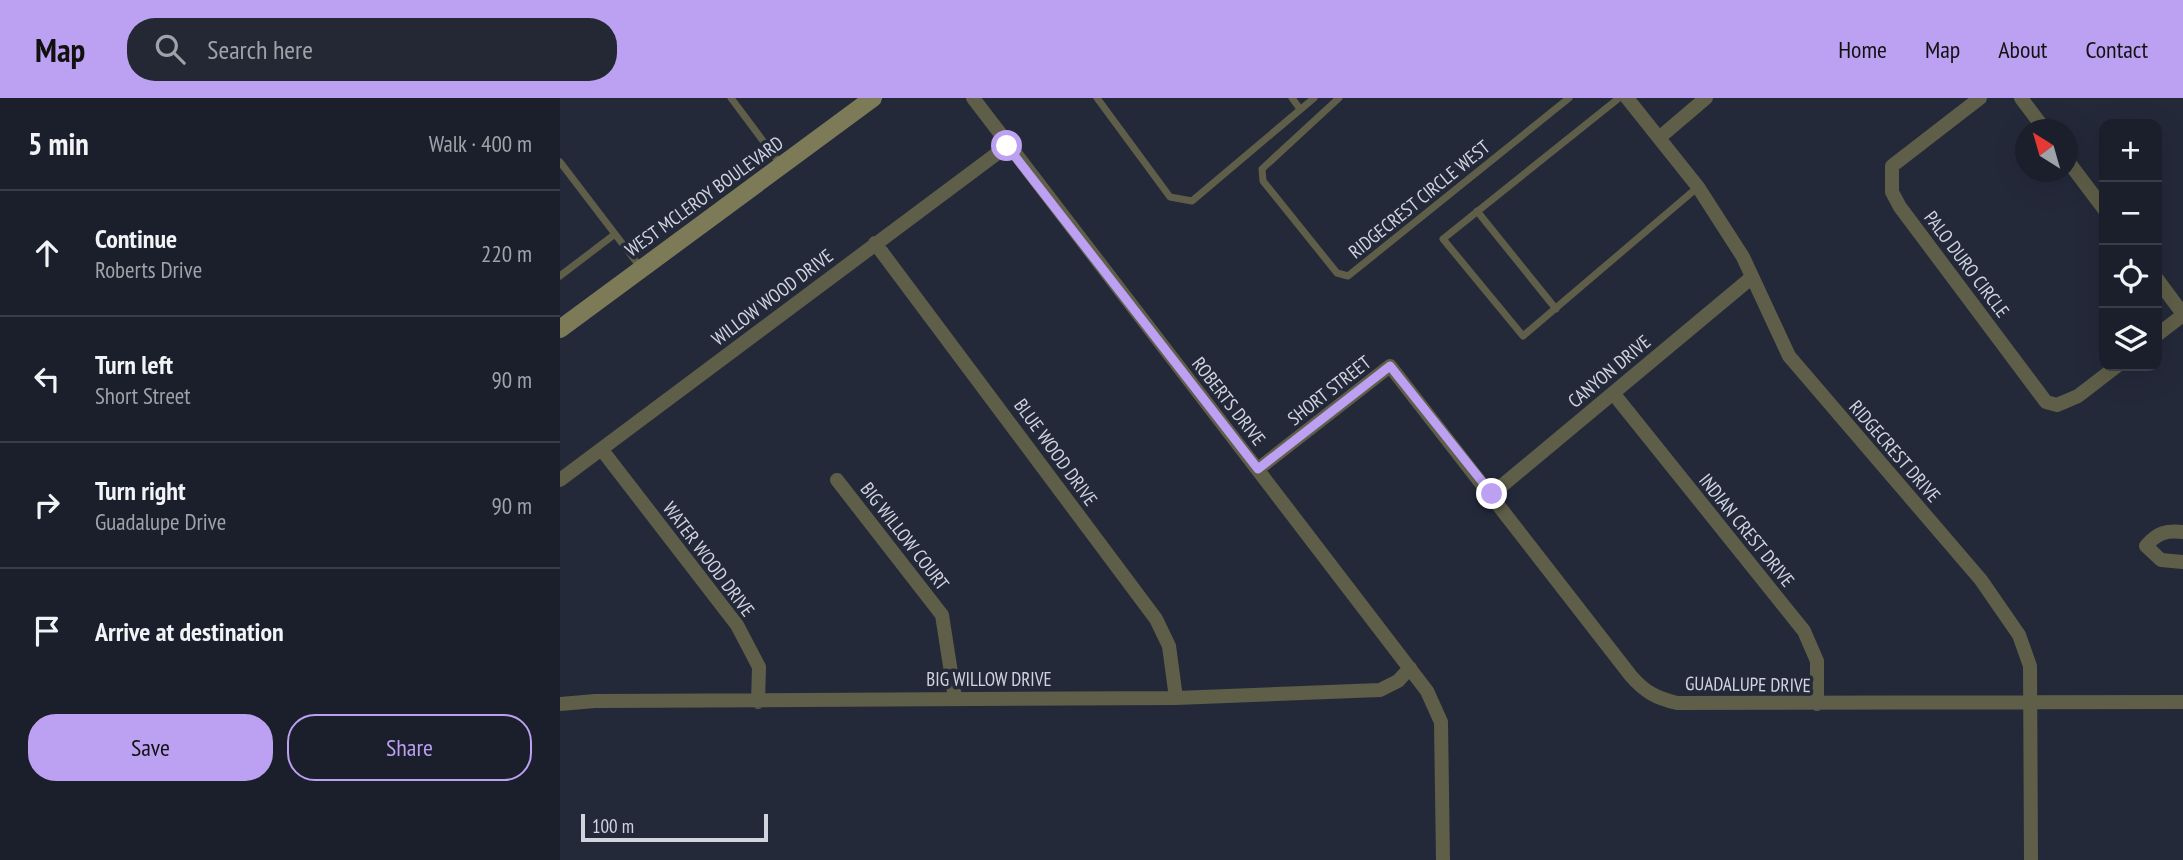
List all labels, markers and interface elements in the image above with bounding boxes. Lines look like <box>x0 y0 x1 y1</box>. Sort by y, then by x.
search box <box>127 18 617 81</box>
text: Map <box>35 28 85 71</box>
icon: search <box>151 30 189 68</box>
text: Search here <box>207 33 313 66</box>
text: Home <box>1838 34 1887 65</box>
text: Map <box>1925 34 1960 65</box>
text: About <box>1998 34 2047 65</box>
text: Contact <box>2085 34 2148 65</box>
north arrow <box>2015 119 2078 182</box>
map controls <box>2099 119 2162 371</box>
button: + <box>2099 119 2162 182</box>
text: 5 min <box>28 124 89 163</box>
text: Walk · 400 m <box>429 129 532 158</box>
street label: WEST MCLEROY BOULEVARD <box>620 130 788 262</box>
route start <box>991 130 1022 161</box>
street label: RIDGECREST CIRCLE WEST <box>1344 134 1495 263</box>
button: − <box>2099 182 2162 245</box>
street label: PALO DURO CIRCLE <box>1919 206 2015 322</box>
text: Continue <box>95 222 177 255</box>
icon: ahead <box>28 234 66 272</box>
text: 220 m <box>481 239 532 268</box>
street label: WILLOW WOOD DRIVE <box>707 244 837 350</box>
button: locate <box>2099 245 2162 308</box>
text: Roberts Drive <box>95 255 202 284</box>
button: layers <box>2099 308 2162 371</box>
street label: CANYON DRIVE <box>1563 329 1655 413</box>
text: Turn left <box>95 348 173 381</box>
street label: SHORT STREET <box>1282 350 1376 430</box>
street label: ROBERTS DRIVE <box>1187 352 1271 450</box>
icon: left <box>28 360 66 398</box>
text: 90 m <box>491 365 532 394</box>
text: Short Street <box>95 381 191 410</box>
street label: BLUE WOOD DRIVE <box>1009 394 1103 510</box>
street label: RIDGECREST DRIVE <box>1844 395 1946 507</box>
street label: INDIAN CREST DRIVE <box>1694 469 1800 591</box>
text: Turn right <box>95 474 186 507</box>
street label: BIG WILLOW COURT <box>855 477 955 595</box>
route end <box>1476 478 1507 509</box>
icon: right <box>28 486 66 524</box>
text: 90 m <box>491 491 532 520</box>
street label: WATER WOOD DRIVE <box>658 497 760 621</box>
text: Guadalupe Drive <box>95 507 226 536</box>
icon: arrive <box>28 612 66 650</box>
text: Arrive at destination <box>95 615 284 648</box>
street label: BIG WILLOW DRIVE <box>926 667 1052 691</box>
street label: GUADALUPE DRIVE <box>1685 671 1811 697</box>
button: Save <box>28 714 273 781</box>
button: Share <box>287 714 532 781</box>
scale bar <box>581 811 768 843</box>
text: 100 m <box>592 814 634 838</box>

